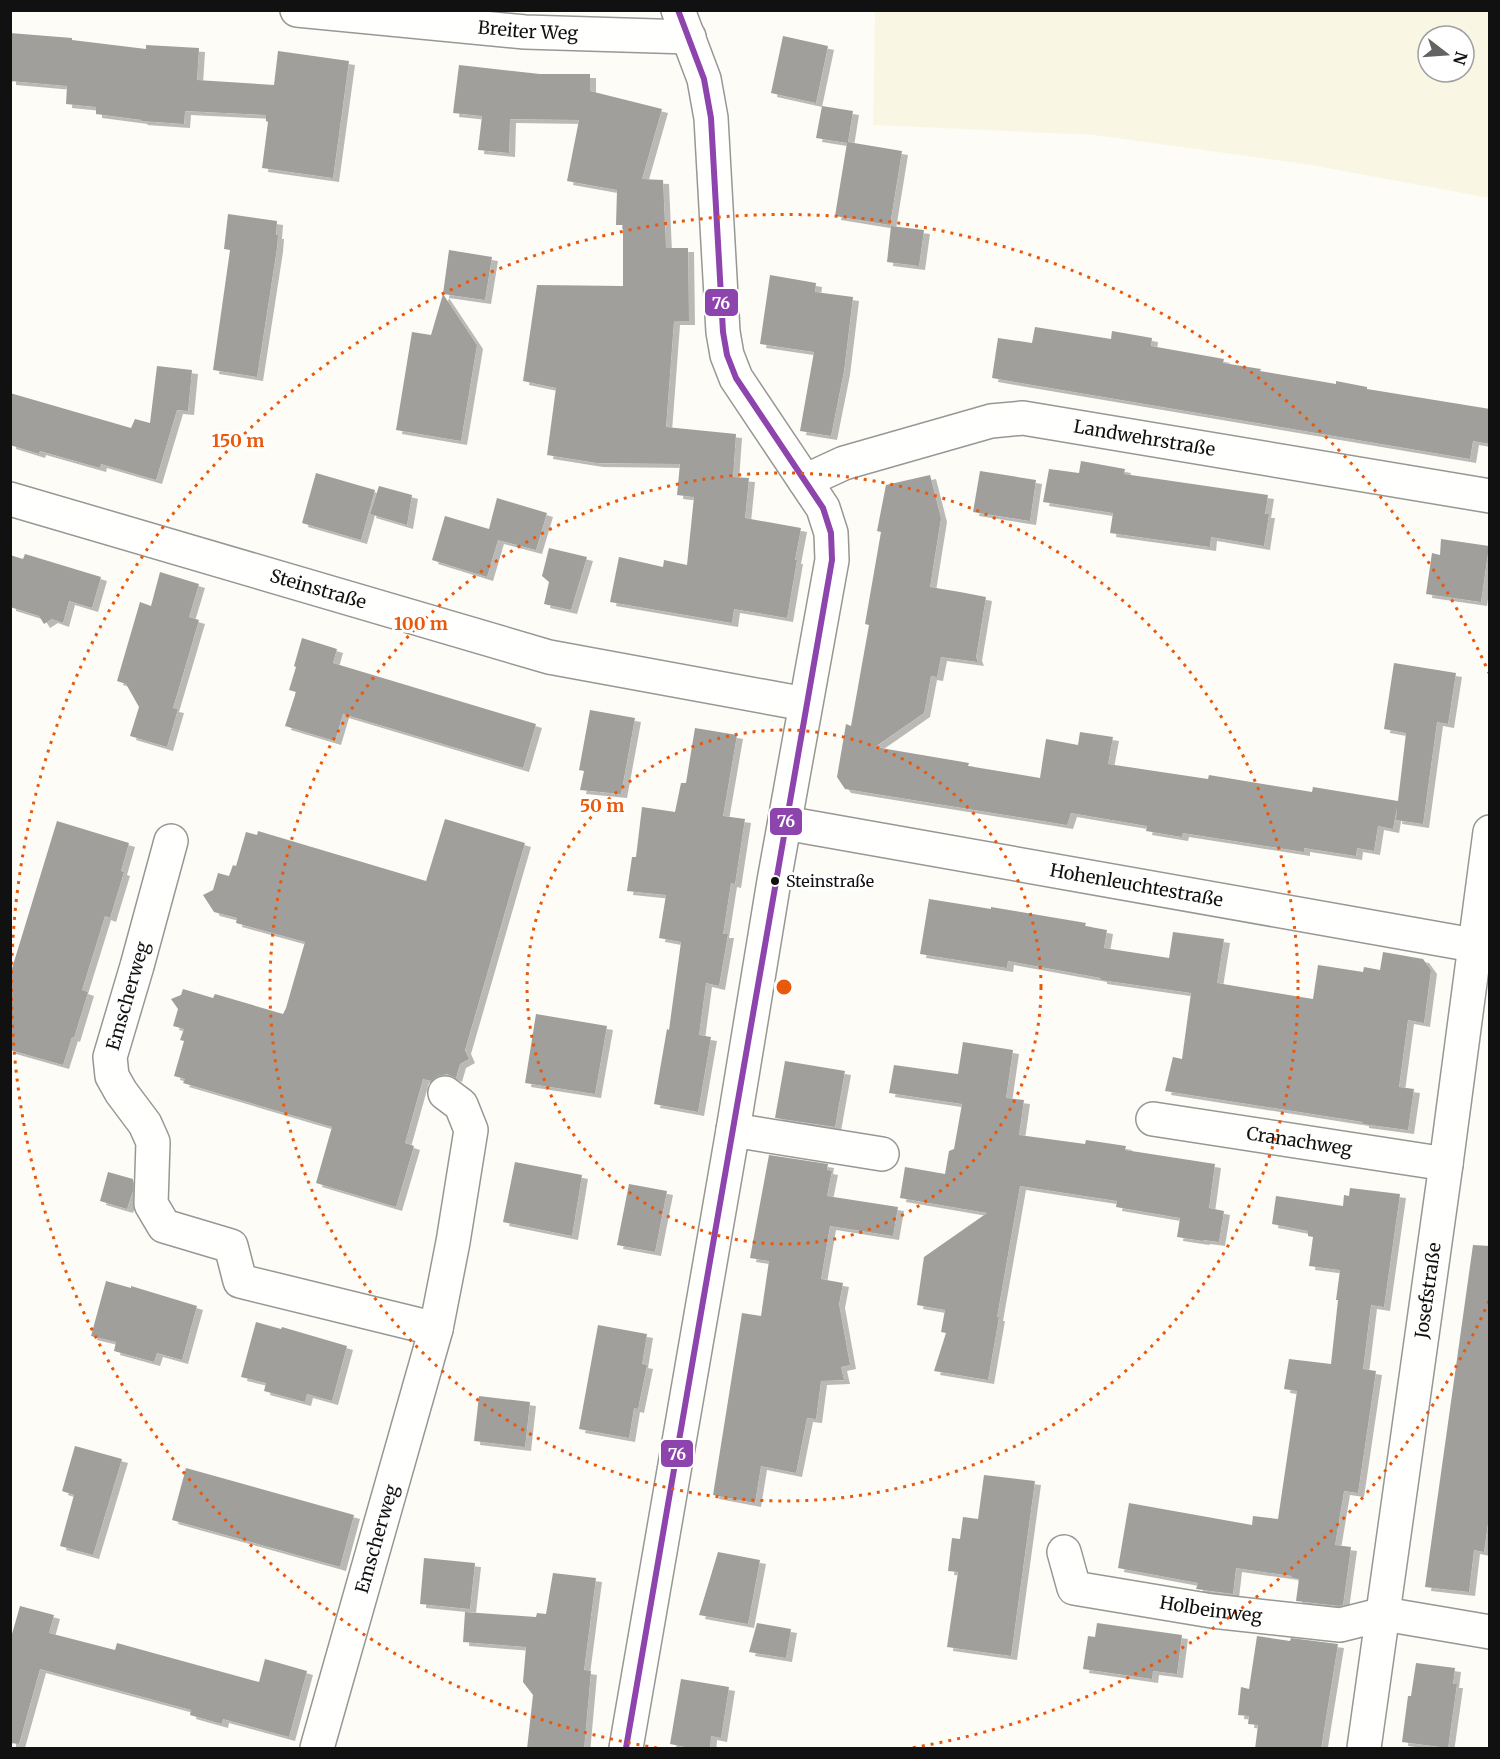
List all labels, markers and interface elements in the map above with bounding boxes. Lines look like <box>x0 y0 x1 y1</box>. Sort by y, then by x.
street label: Breiter Weg <box>477 16 579 45</box>
north arrow <box>1416 24 1476 84</box>
text: N <box>1449 49 1472 68</box>
line badge: 76 <box>704 288 739 317</box>
text: 76 <box>712 293 730 313</box>
street label: Landwehrstraße <box>1072 415 1217 461</box>
text: 150 m <box>212 429 264 452</box>
street label: Steinstraße <box>267 564 369 614</box>
text: 100 m <box>394 612 448 635</box>
text: 50 m <box>580 794 624 817</box>
line badge: 76 <box>769 807 803 836</box>
text: 76 <box>777 811 795 831</box>
street label: Hohenleuchtestraße <box>1048 858 1225 911</box>
place label: Steinstraße <box>786 871 874 891</box>
marker: Steinstraße <box>769 875 781 887</box>
street label: Emscherweg <box>101 939 154 1053</box>
centre of rings <box>774 977 794 997</box>
street label: Cranachweg <box>1245 1122 1354 1160</box>
street label: Josefstraße <box>1409 1241 1446 1341</box>
line badge: 76 <box>660 1439 694 1468</box>
text: 76 <box>668 1444 686 1464</box>
street label: Emscherweg <box>350 1482 403 1596</box>
street label: Holbeinweg <box>1158 1590 1264 1627</box>

